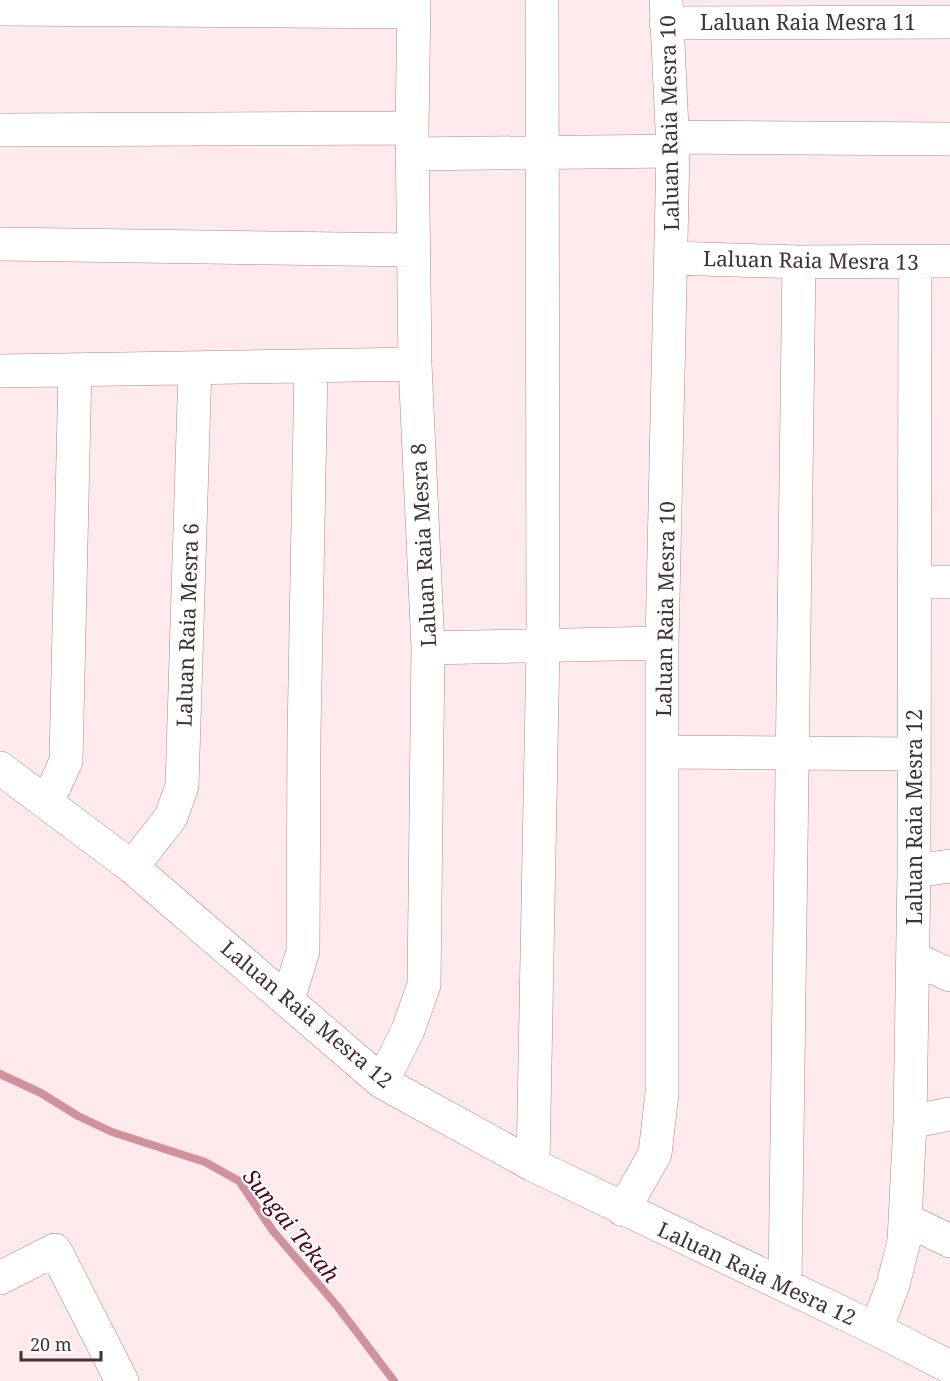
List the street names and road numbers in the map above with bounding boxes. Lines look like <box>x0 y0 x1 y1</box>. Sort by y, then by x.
street label: Laluan Raia Mesra 11 <box>700 8 916 36</box>
street label: Laluan Raia Mesra 10 <box>653 15 685 231</box>
street label: Laluan Raia Mesra 13 <box>703 244 919 276</box>
street label: Laluan Raia Mesra 8 <box>404 442 442 648</box>
street label: Laluan Raia Mesra 10 <box>649 501 681 717</box>
street label: Laluan Raia Mesra 6 <box>169 523 205 727</box>
street label: Laluan Raia Mesra 12 <box>900 709 928 925</box>
street label: Laluan Raia Mesra 12 <box>215 934 399 1094</box>
street label: Laluan Raia Mesra 12 <box>653 1215 861 1331</box>

